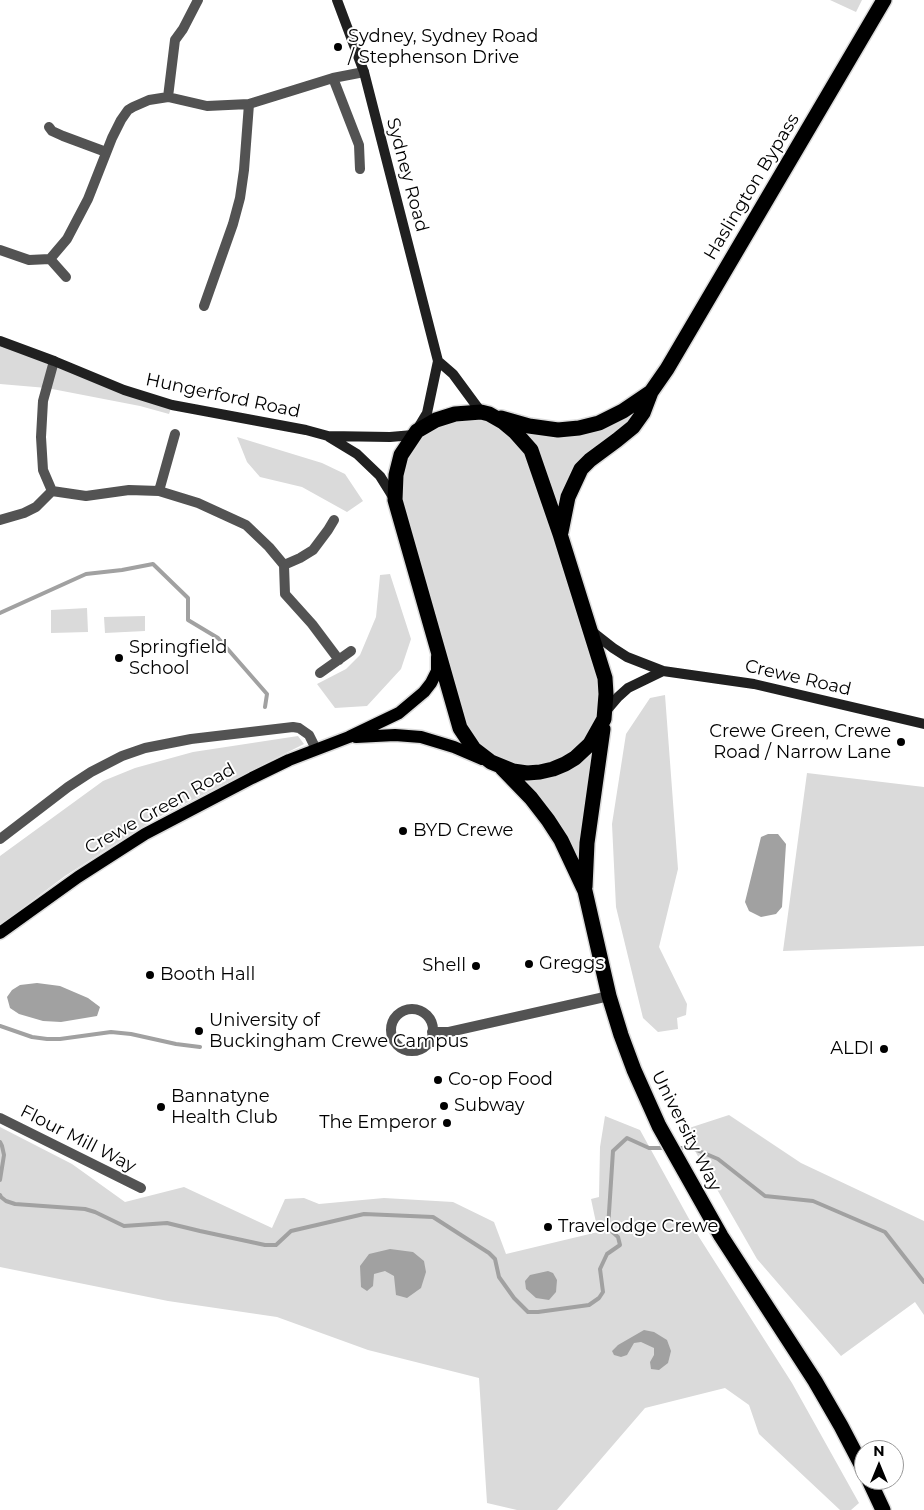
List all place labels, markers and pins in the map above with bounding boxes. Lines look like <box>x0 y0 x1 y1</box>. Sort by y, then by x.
place label: Sydney, Sydney Road / Stephenson Drive <box>348 26 539 68</box>
marker: Sydney, Sydney Road / Stephenson Drive <box>332 41 344 53</box>
place label: Springfield School <box>129 637 228 680</box>
marker: Springfield School <box>113 652 125 664</box>
place label: Crewe Green, Crewe Road / Narrow Lane <box>709 721 891 764</box>
marker: Crewe Green, Crewe Road / Narrow Lane <box>895 736 907 748</box>
place label: BYD Crewe <box>413 820 513 842</box>
marker: BYD Crewe <box>397 825 409 837</box>
place label: Greggs <box>539 953 604 975</box>
place label: Shell <box>422 955 466 977</box>
marker: Greggs <box>523 958 535 970</box>
marker: Shell <box>470 960 482 972</box>
place label: Booth Hall <box>160 964 255 986</box>
marker: Booth Hall <box>144 969 156 981</box>
place label: University of Buckingham Crewe Campus <box>209 1010 468 1052</box>
marker: University of Buckingham Crewe Campus <box>193 1025 205 1037</box>
place label: ALDI <box>830 1038 874 1060</box>
marker: ALDI <box>878 1043 890 1055</box>
place label: Co-op Food <box>448 1069 553 1091</box>
marker: Co-op Food <box>432 1074 444 1086</box>
place label: Bannatyne Health Club <box>171 1086 278 1128</box>
place label: Subway <box>454 1095 525 1117</box>
marker: Subway <box>438 1100 450 1112</box>
marker: Bannatyne Health Club <box>155 1101 167 1113</box>
place label: The Emperor <box>319 1112 437 1134</box>
marker: The Emperor <box>441 1117 453 1129</box>
place label: Travelodge Crewe <box>558 1216 718 1238</box>
marker: Travelodge Crewe <box>542 1221 554 1233</box>

